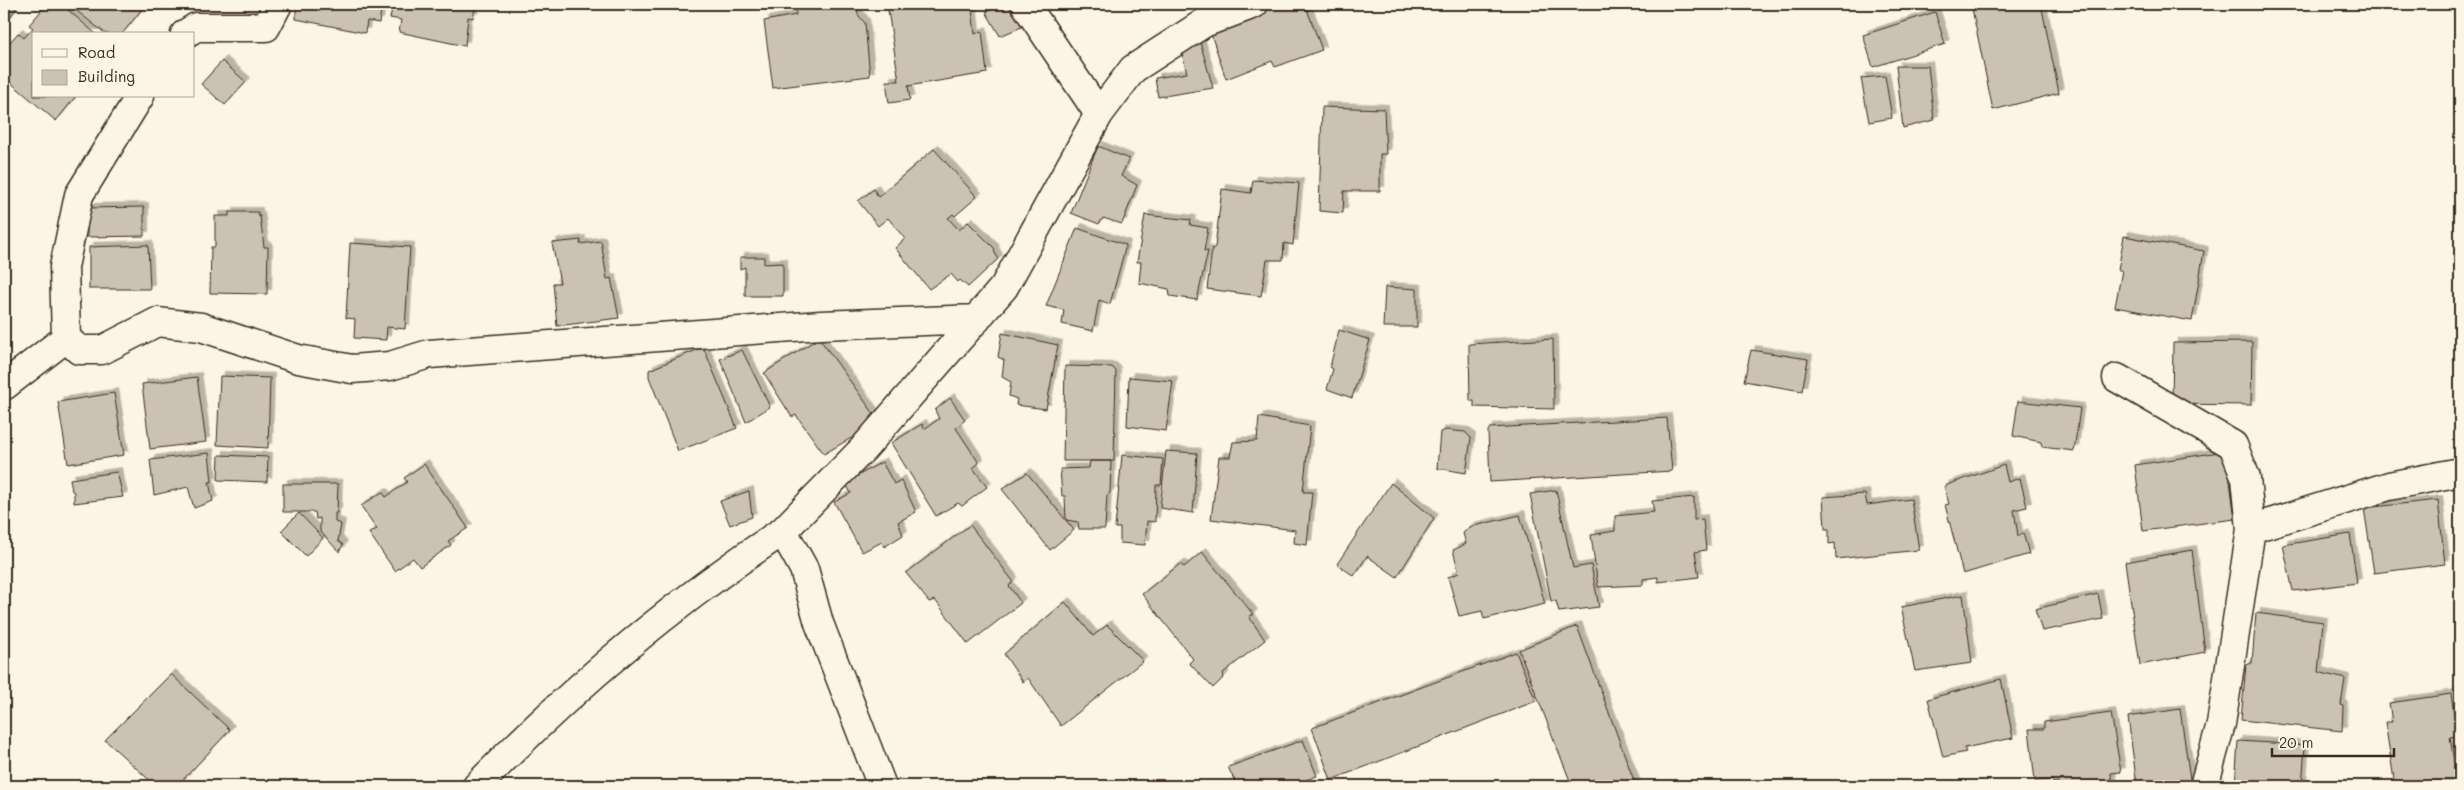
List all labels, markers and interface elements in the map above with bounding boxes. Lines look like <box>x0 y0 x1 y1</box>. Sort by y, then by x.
legend <box>32 32 195 98</box>
text: Road <box>78 42 115 62</box>
text: Building <box>78 66 135 86</box>
scale bar <box>2272 725 2394 757</box>
text: 20 m <box>2279 732 2313 752</box>

